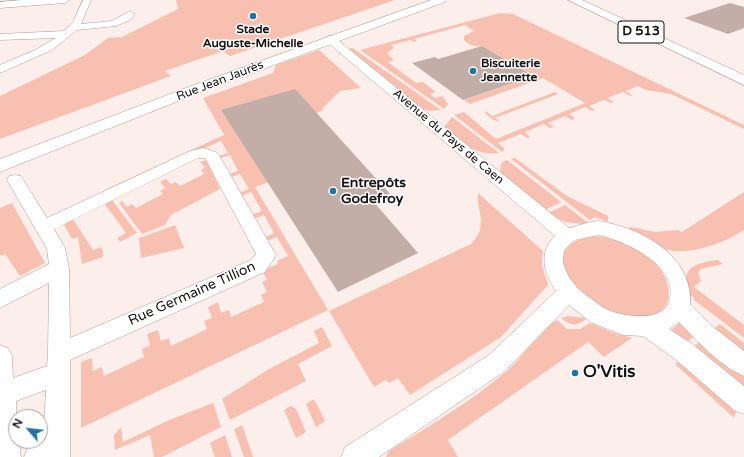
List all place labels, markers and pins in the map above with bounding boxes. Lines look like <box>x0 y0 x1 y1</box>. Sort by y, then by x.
marker: Stade Auguste-Michelle <box>248 11 258 21</box>
place label: Stade Auguste-Michelle <box>203 23 303 51</box>
place label: Biscuiterie Jeannette <box>481 57 540 85</box>
marker: Biscuiterie Jeannette <box>468 66 478 76</box>
place label: Entrepôts Godefroy <box>341 175 406 208</box>
marker: Entrepôts Godefroy <box>328 186 338 196</box>
place label: O'Vitis <box>583 363 635 383</box>
marker: O'Vitis <box>570 368 580 378</box>

